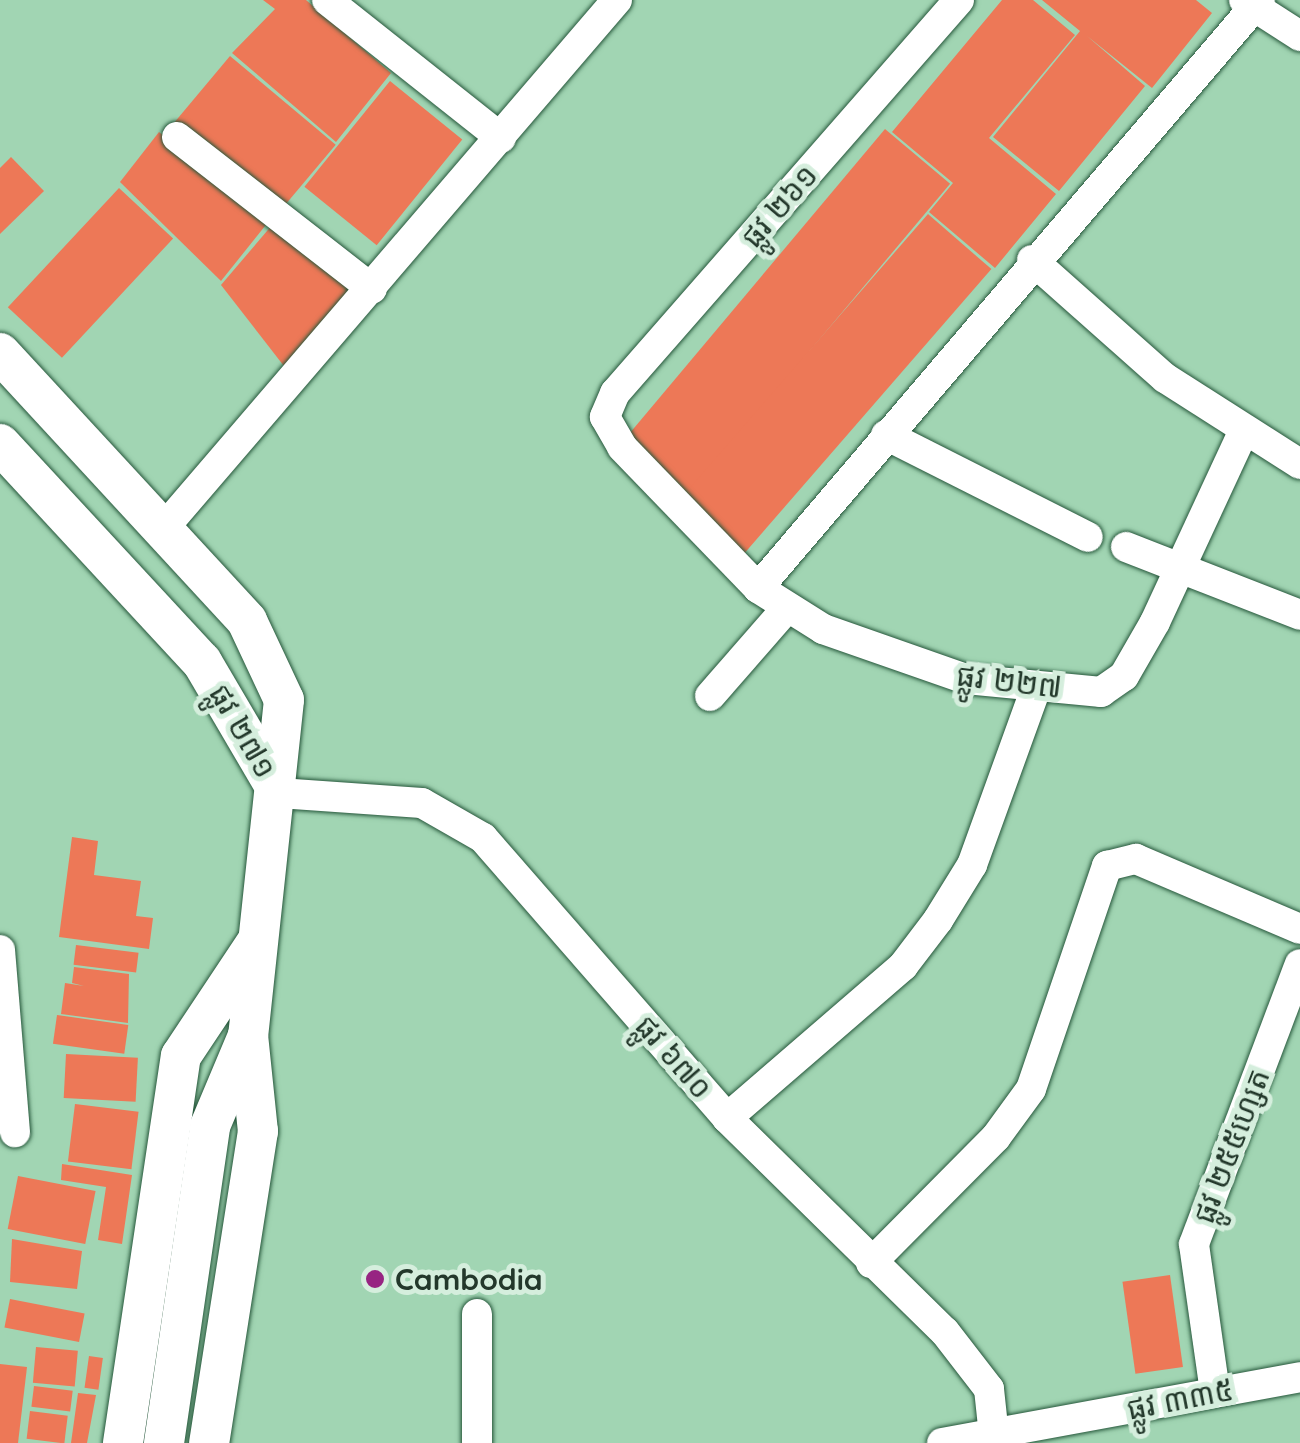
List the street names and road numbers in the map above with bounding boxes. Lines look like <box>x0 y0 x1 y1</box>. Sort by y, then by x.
street label: ផ្លូវ ២៦១ <box>733 157 825 255</box>
street label: ផ្លូវ ២២៧ <box>954 657 1064 705</box>
street label: ផ្លូវ ២៧១ <box>202 678 284 784</box>
street label: ផ្លូវ ៦៧០ <box>628 1008 720 1106</box>
street label: ផ្លូវ ២៥៥ហ្សេត <box>1185 1064 1277 1228</box>
street label: ផ្លូវ ៣៣៥ <box>1124 1371 1236 1427</box>

